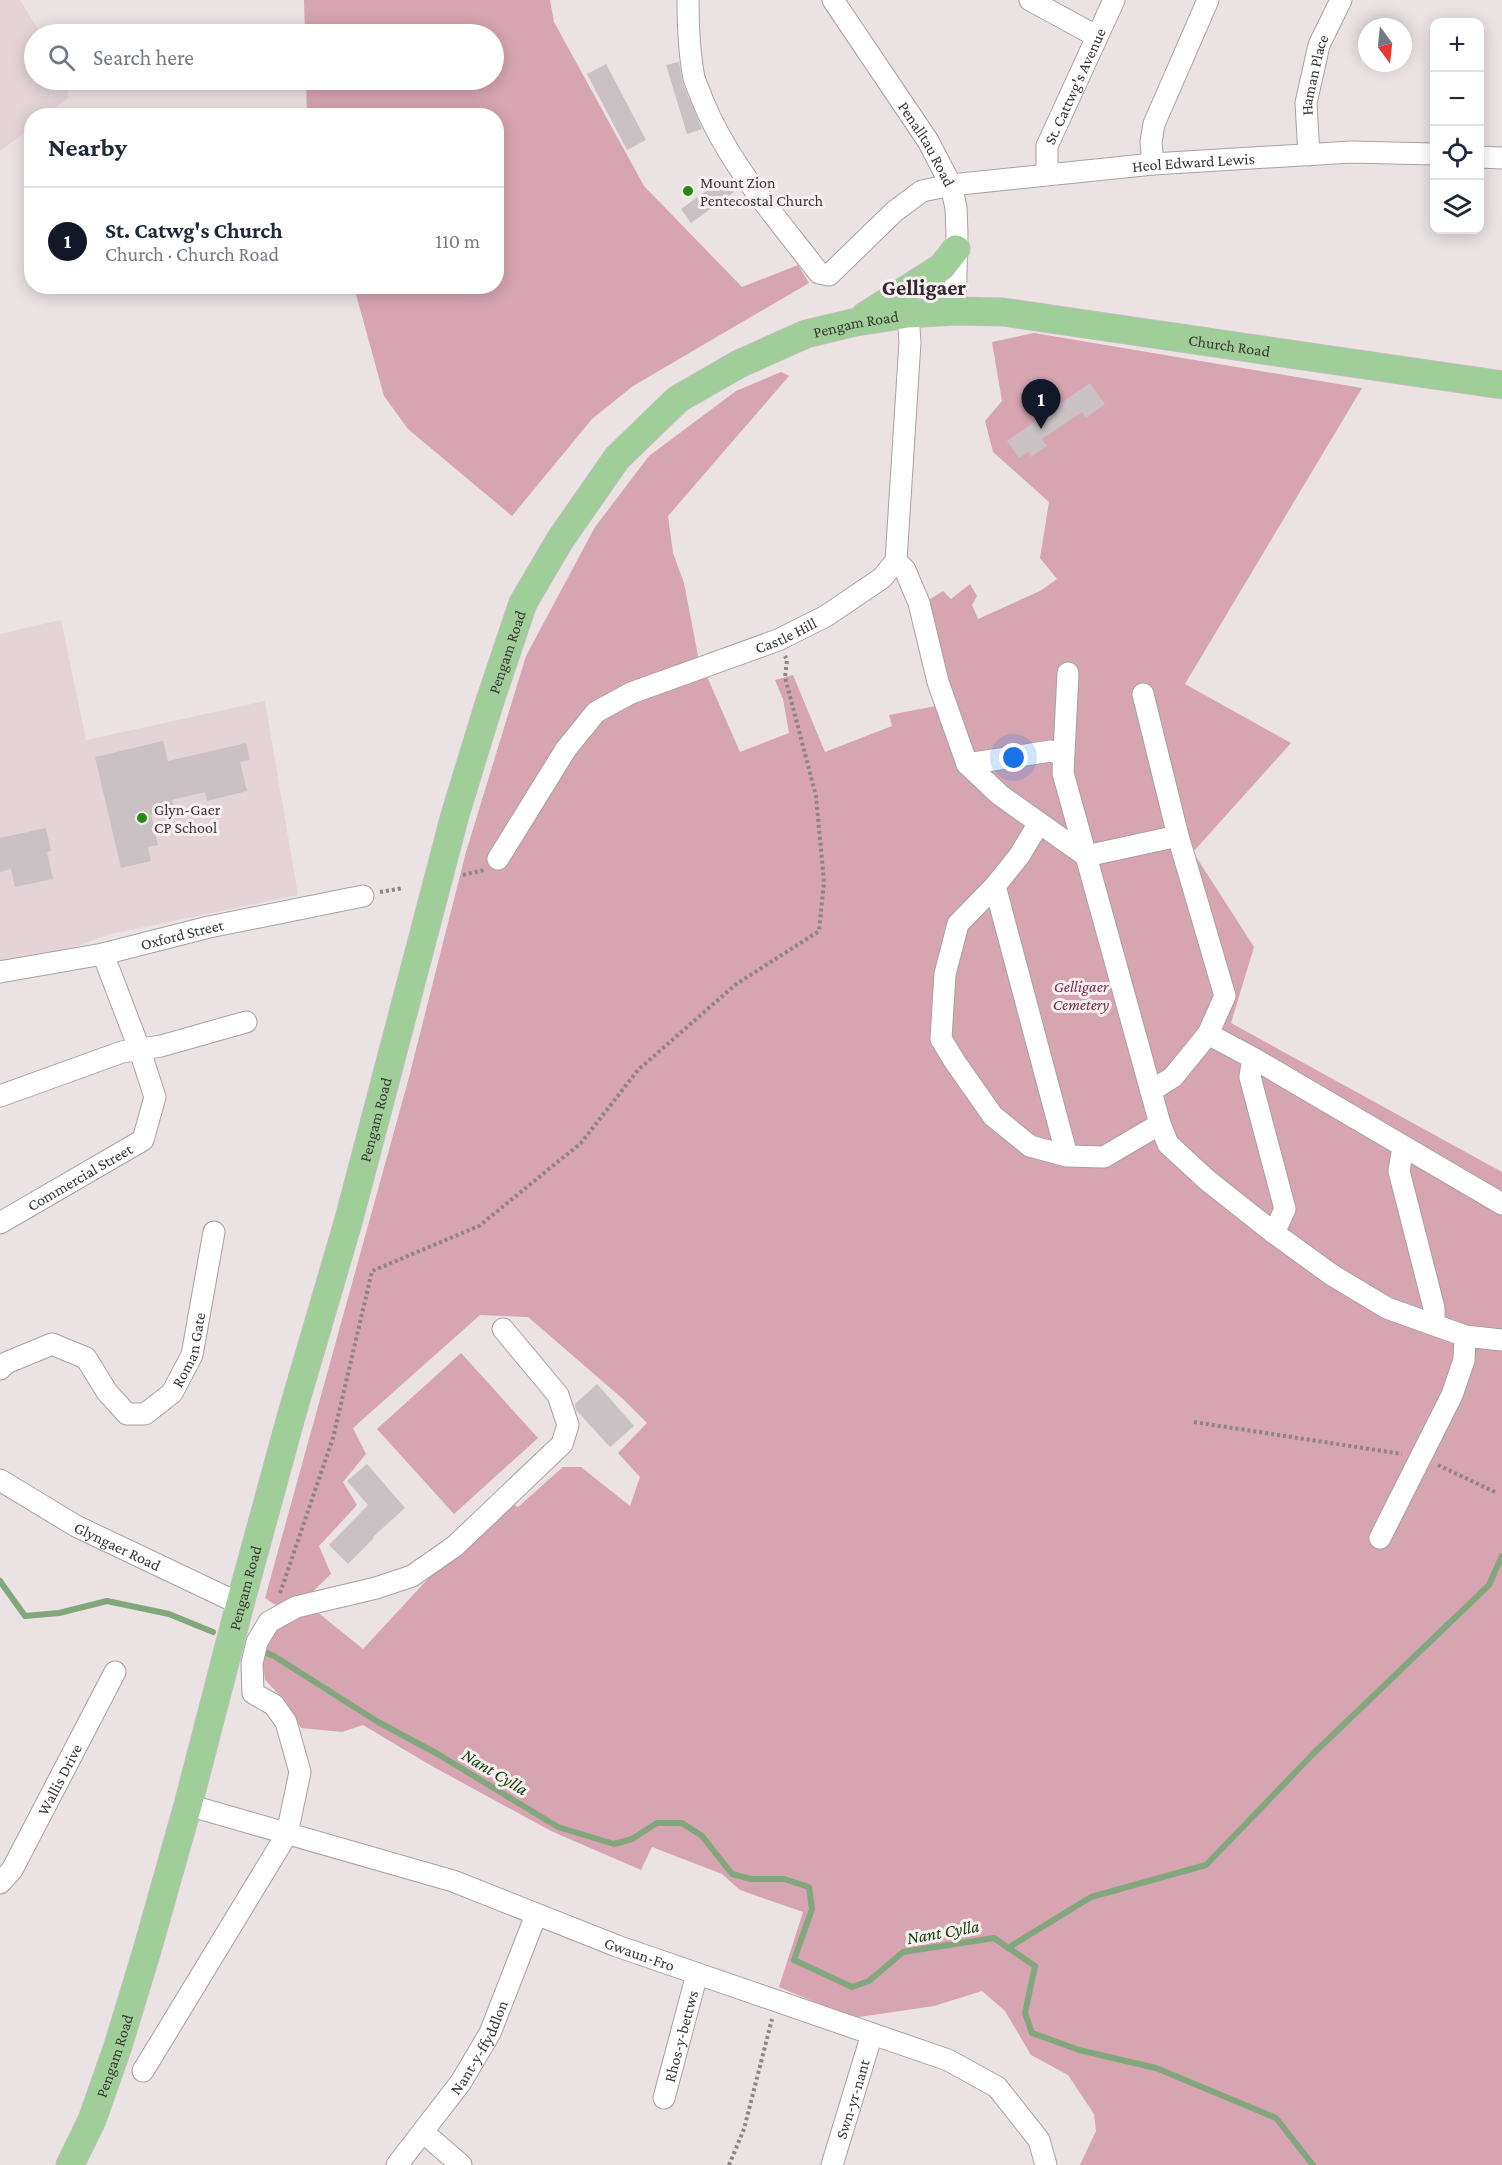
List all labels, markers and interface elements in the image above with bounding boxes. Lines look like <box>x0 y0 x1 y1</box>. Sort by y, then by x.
north arrow <box>1358 18 1412 72</box>
map controls <box>1430 18 1484 234</box>
button: + <box>1430 18 1484 72</box>
search box <box>24 24 504 90</box>
street label: St. Cattwg's Avenue <box>1040 25 1109 147</box>
street label: Haman Place <box>1297 31 1331 116</box>
icon: search <box>45 41 78 74</box>
text: Search here <box>93 45 194 70</box>
button: − <box>1430 72 1484 126</box>
street label: Penalltau Road <box>895 98 959 190</box>
button: locate <box>1430 126 1484 180</box>
text: Nearby <box>48 133 127 162</box>
street label: Heol Edward Lewis <box>1131 149 1255 175</box>
place label: Mount Zion Pentecostal Church <box>700 174 824 209</box>
button: layers <box>1430 180 1484 234</box>
marker: Mount Zion Pentecostal Church <box>681 184 695 198</box>
text: St. Catwg's Church <box>105 218 283 243</box>
text: 1 <box>64 230 71 252</box>
text: 110 m <box>436 230 480 252</box>
text: Church · Church Road <box>105 243 279 265</box>
district label: Gelligaer <box>882 275 966 300</box>
street label: Pengam Road <box>811 307 900 341</box>
street label: Church Road <box>1187 331 1272 360</box>
pin: 1 <box>1022 380 1060 429</box>
street label: Pengam Road <box>485 608 529 696</box>
street label: Castle Hill <box>753 614 819 656</box>
your location <box>999 743 1028 772</box>
place label: Glyn-Gaer CP School <box>154 801 221 836</box>
marker: Glyn-Gaer CP School <box>135 811 149 825</box>
street label: Oxford Street <box>139 916 226 953</box>
park label: Gelligaer Cemetery <box>1053 978 1110 1014</box>
street label: Pengam Road <box>356 1075 394 1164</box>
street label: Commercial Street <box>24 1139 136 1214</box>
street label: Roman Gate <box>168 1311 208 1390</box>
street label: Glyngaer Road <box>72 1518 164 1574</box>
street label: Pengam Road <box>225 1543 264 1632</box>
street label: Wallis Drive <box>34 1741 85 1818</box>
water label: Nant Cylla <box>458 1745 532 1800</box>
water label: Nant Cylla <box>905 1916 981 1948</box>
street label: Gwaun-Fro <box>602 1933 677 1974</box>
street label: Rhos-y-bettws <box>660 1988 701 2084</box>
street label: Nant-y-ffyddlon <box>446 1997 511 2098</box>
street label: Pengam Road <box>92 2012 136 2100</box>
street label: Swn-yr-nant <box>832 2057 872 2141</box>

